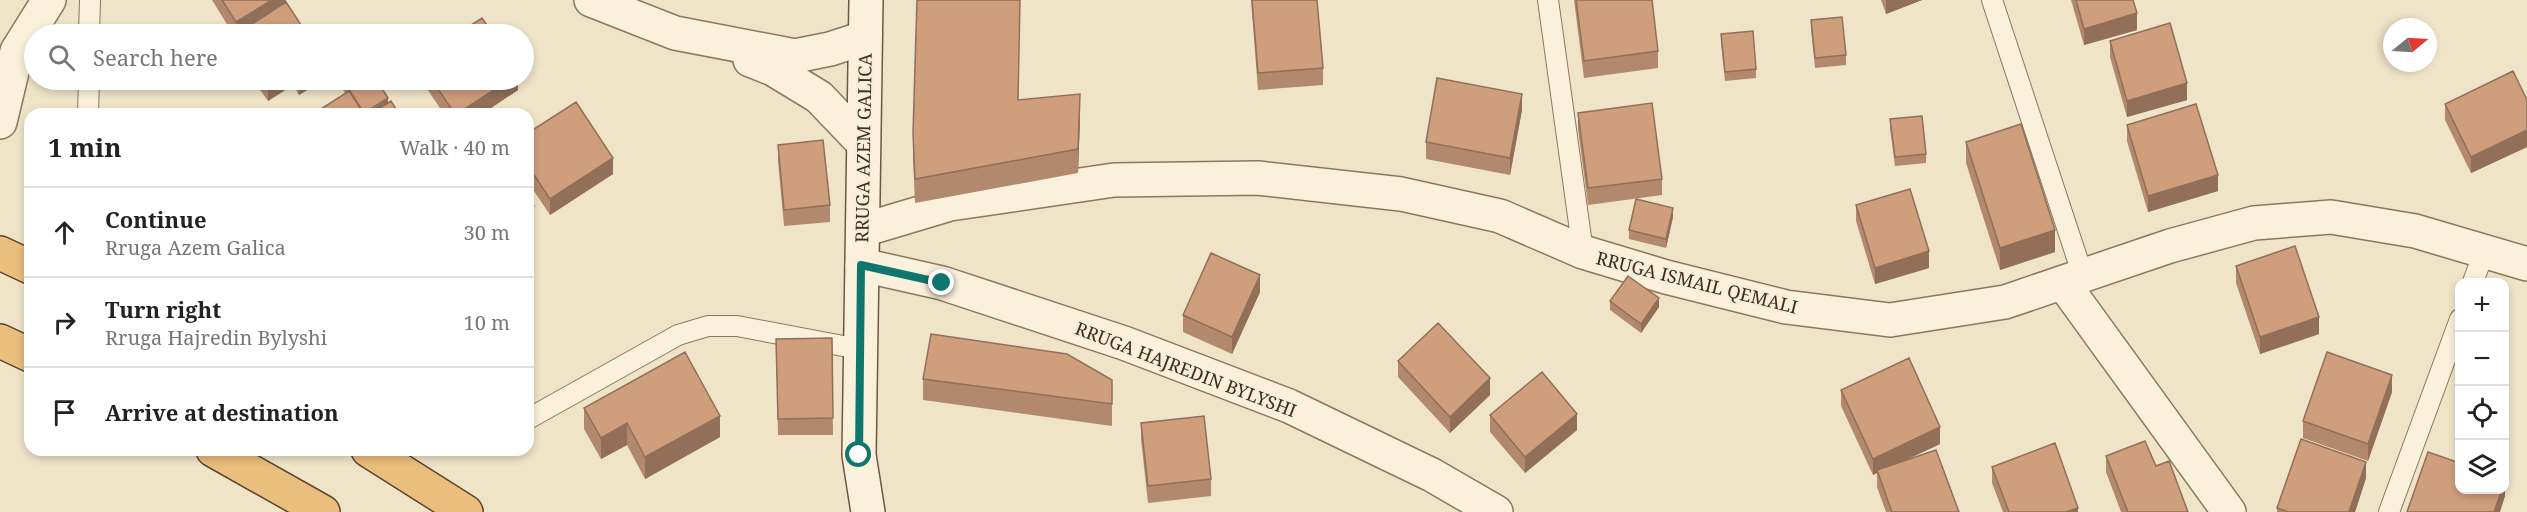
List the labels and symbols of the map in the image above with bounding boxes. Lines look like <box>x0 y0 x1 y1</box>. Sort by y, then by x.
north arrow <box>2383 18 2437 72</box>
street label: RRUGA AZEM GALICA <box>849 53 877 243</box>
street label: RRUGA ISMAIL QEMALI <box>1594 245 1800 319</box>
route end <box>928 269 954 295</box>
street label: RRUGA HAJREDIN BYLYSHI <box>1072 316 1300 422</box>
route start <box>845 441 871 467</box>

